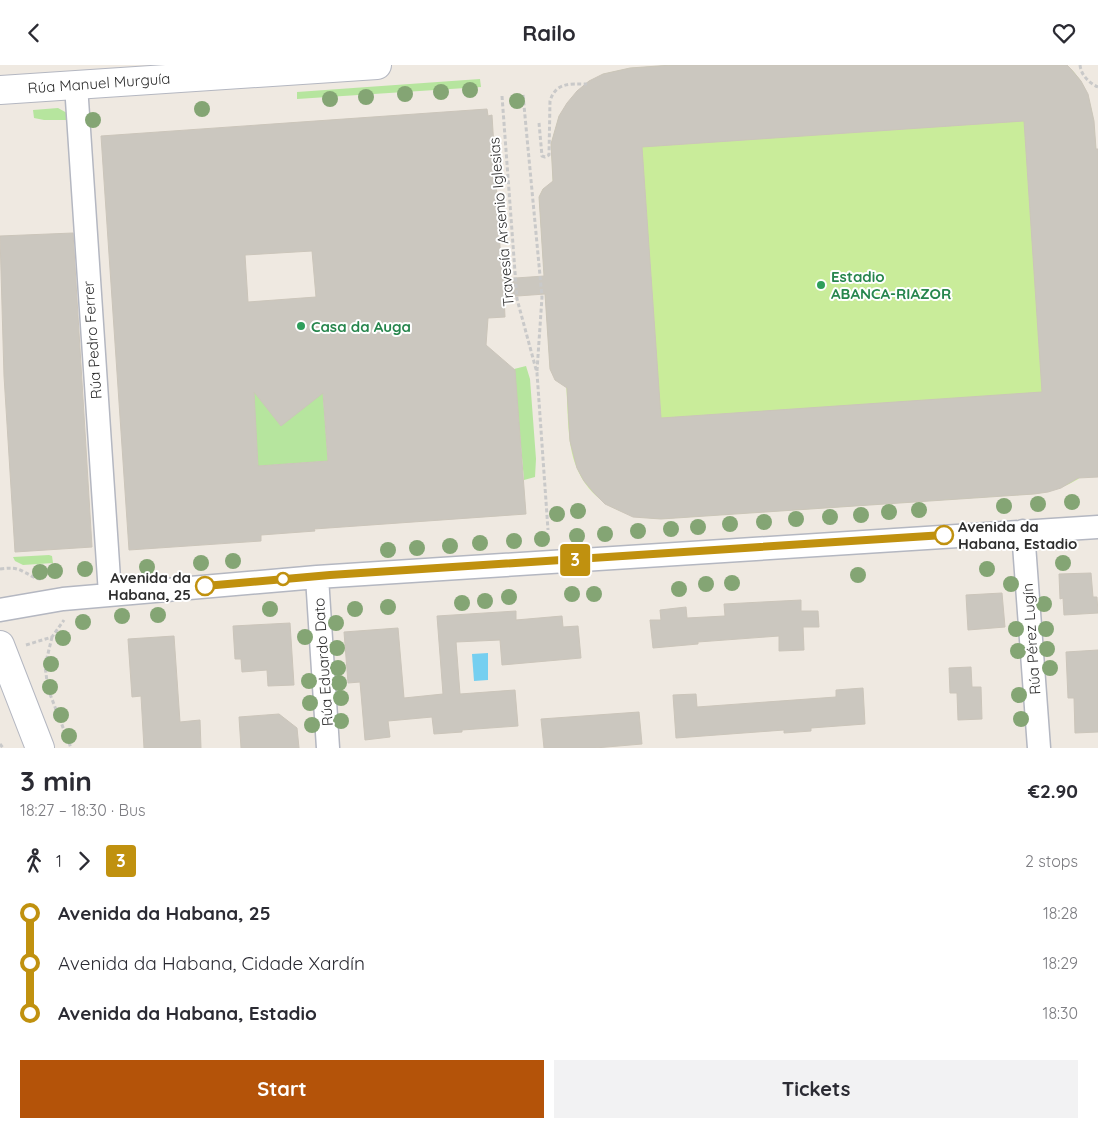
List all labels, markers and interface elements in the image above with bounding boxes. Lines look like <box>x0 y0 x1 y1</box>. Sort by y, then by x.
icon: back <box>20 19 48 47</box>
text: Railo <box>522 19 576 47</box>
icon: heart <box>1050 19 1078 47</box>
street label: Rúa Manuel Murguía <box>27 69 171 97</box>
street label: Travesía Arsenio Iglesias <box>484 137 518 307</box>
place label: Estadio ABANCA-RIAZOR <box>831 267 951 303</box>
marker: Estadio ABANCA-RIAZOR <box>815 279 827 291</box>
street label: Rúa Pedro Ferrer <box>78 280 106 400</box>
place label: Casa da Auga <box>311 317 411 336</box>
marker: Casa da Auga <box>295 320 307 332</box>
place label: Avenida da Habana, Estadio <box>958 517 1077 553</box>
marker: Avenida da Habana, Estadio <box>934 525 954 545</box>
line badge: 3 <box>559 544 591 576</box>
text: 3 <box>570 548 580 571</box>
place label: Avenida da Habana, 25 <box>108 568 191 604</box>
unlabelled marker <box>276 572 290 586</box>
marker: Avenida da Habana, 25 <box>195 576 215 596</box>
street label: Rúa Pérez Lugín <box>1018 583 1044 695</box>
street label: Rúa Eduardo Dato <box>309 597 337 727</box>
text: 3 min <box>20 763 92 798</box>
text: €2.90 <box>1028 779 1078 803</box>
text: 18:27 – 18:30 · Bus <box>20 800 146 820</box>
icon: walk <box>20 847 48 875</box>
icon: forward <box>70 847 98 875</box>
text: 3 <box>116 849 126 872</box>
text: 1 <box>56 851 62 871</box>
text: 2 stops <box>1025 851 1078 871</box>
text: Avenida da Habana, 25 <box>58 901 271 925</box>
text: 18:28 <box>1043 903 1078 923</box>
text: Avenida da Habana, Cidade Xardín <box>58 951 365 975</box>
text: 18:29 <box>1043 953 1078 973</box>
text: Avenida da Habana, Estadio <box>58 1001 317 1025</box>
text: 18:30 <box>1043 1003 1078 1023</box>
button: Start <box>20 1060 544 1118</box>
button: Tickets <box>554 1060 1078 1118</box>

